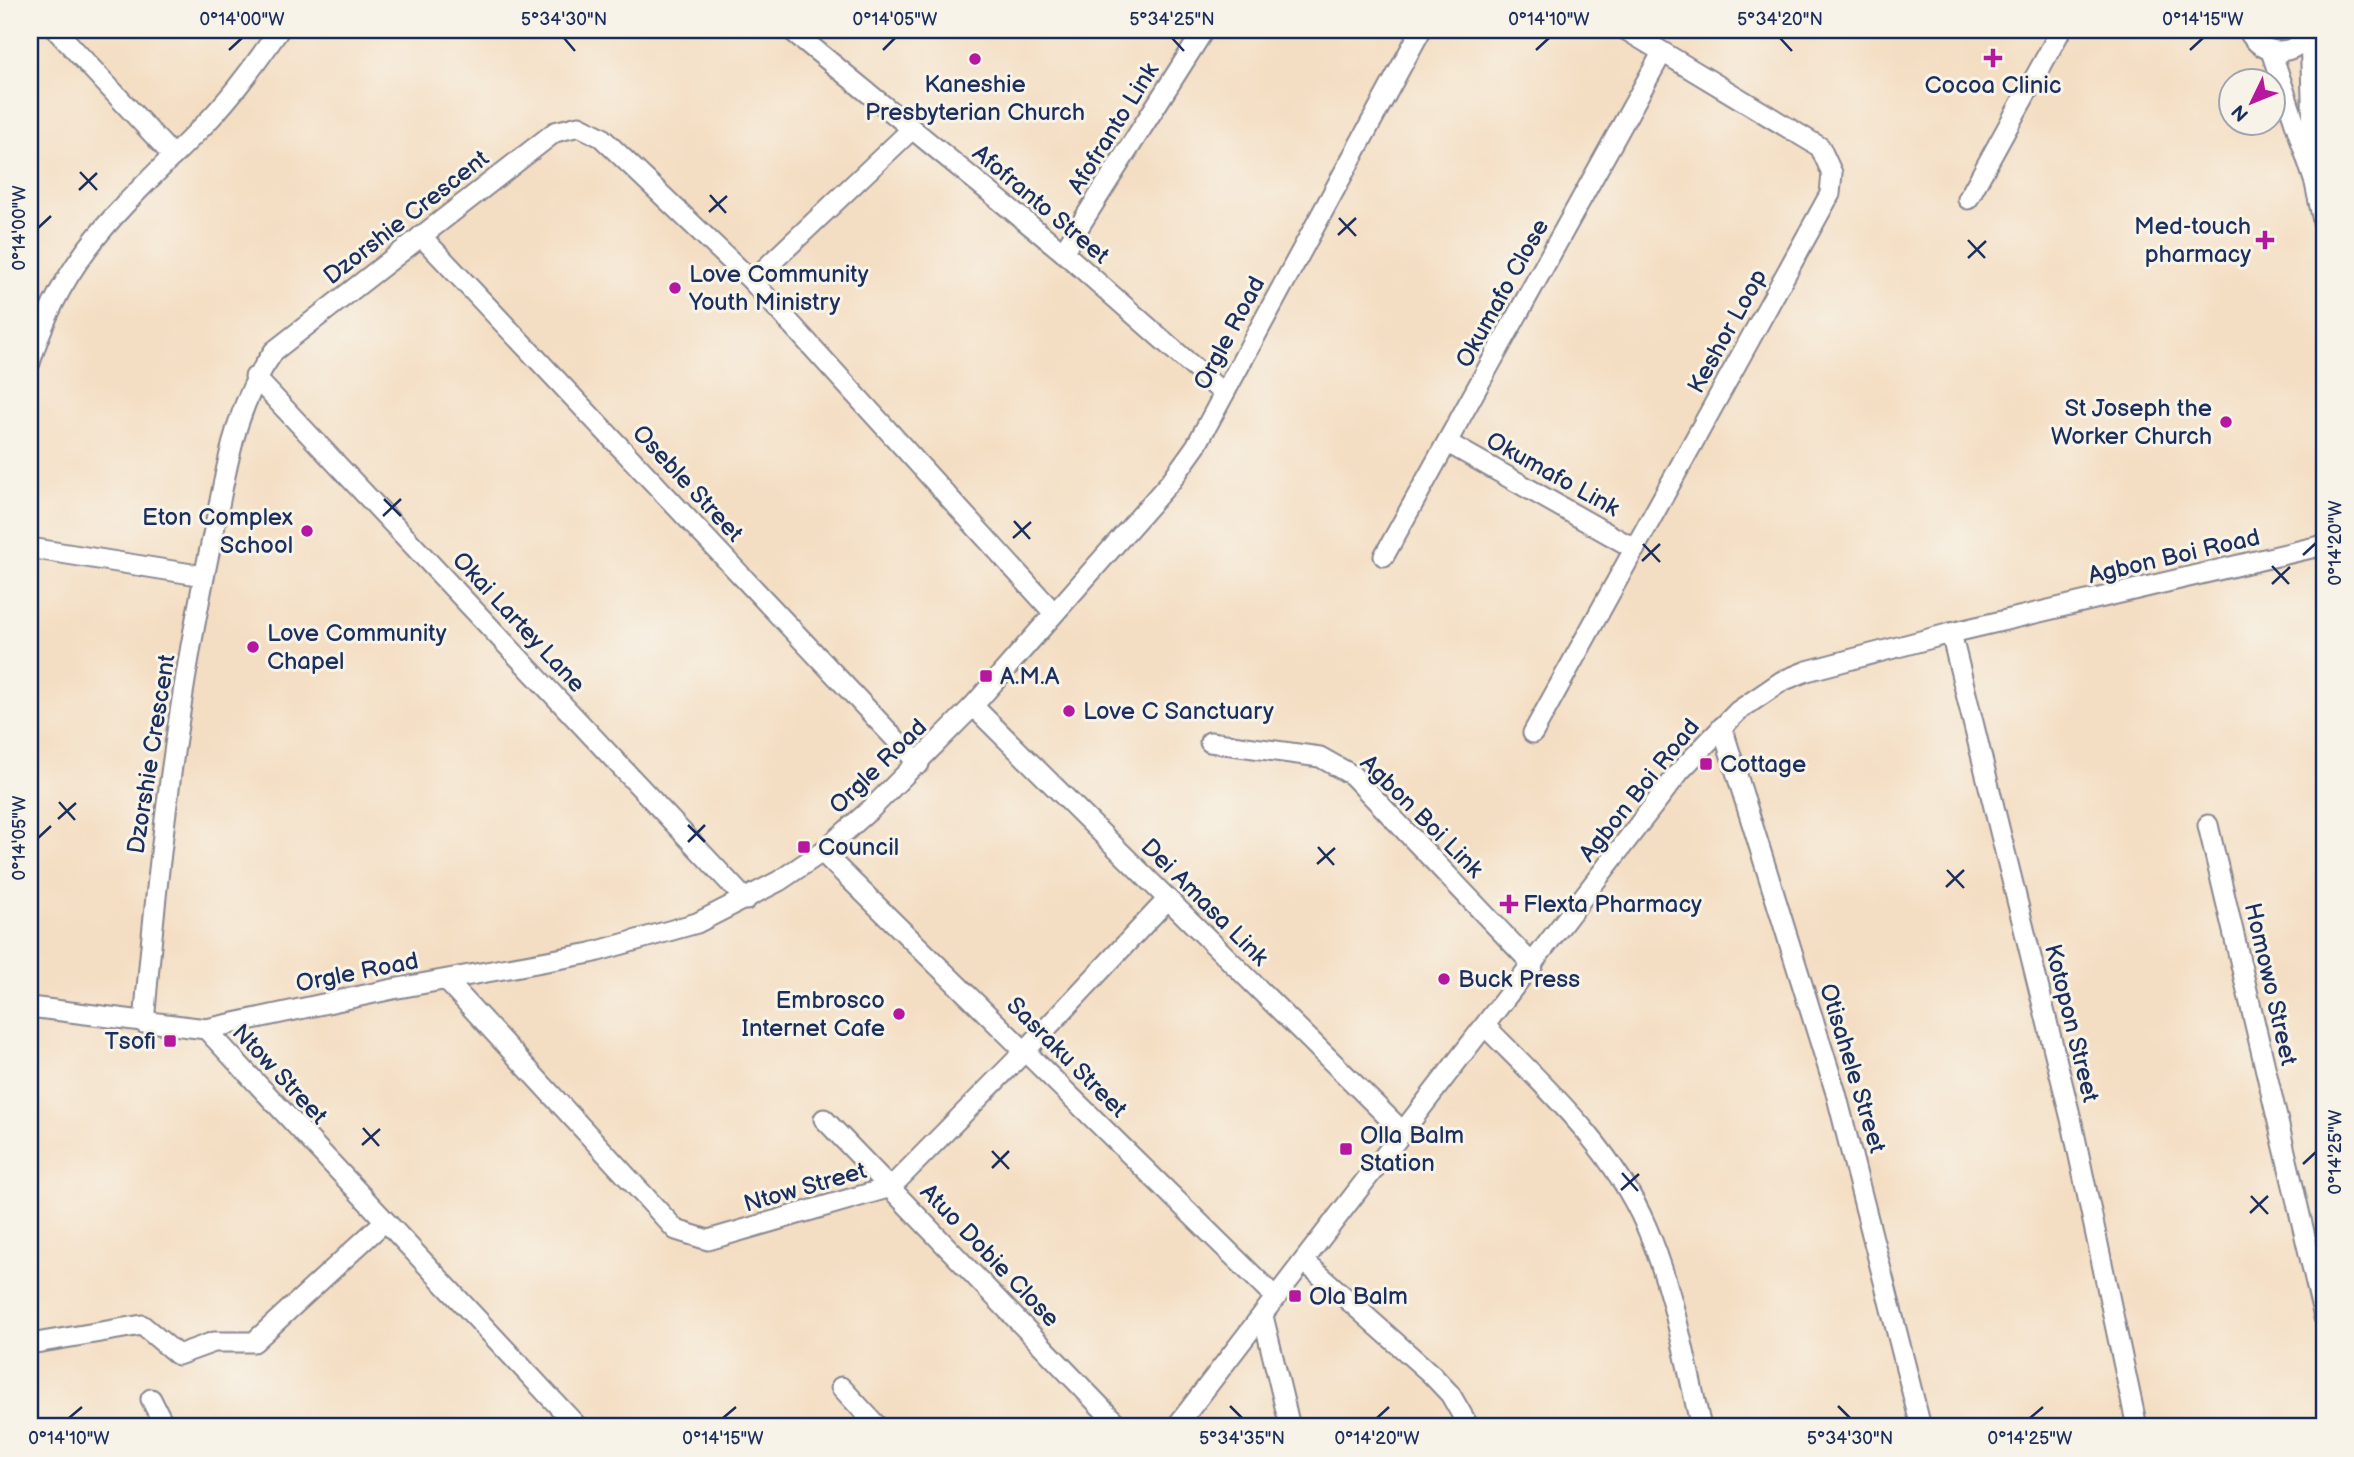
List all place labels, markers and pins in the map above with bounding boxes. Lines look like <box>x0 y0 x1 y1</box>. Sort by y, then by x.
marker: Cocoa Clinic <box>1983 48 2003 68</box>
marker: Kaneshie Presbyterian Church <box>967 51 983 67</box>
place label: Kaneshie Presbyterian Church <box>865 70 1085 127</box>
place label: Cocoa Clinic <box>1924 71 2062 100</box>
place label: Med-touch pharmacy <box>2134 212 2251 269</box>
marker: Med-touch pharmacy <box>2257 232 2273 248</box>
place label: Love Community Youth Ministry <box>688 260 869 317</box>
marker: Love Community Youth Ministry <box>667 280 683 296</box>
place label: St Joseph the Worker Church <box>2051 394 2212 451</box>
marker: St Joseph the Worker Church <box>2218 414 2234 430</box>
place label: Eton Complex School <box>142 503 293 560</box>
marker: Eton Complex School <box>299 523 315 539</box>
place label: Love Community Chapel <box>267 619 447 676</box>
marker: Love Community Chapel <box>245 639 261 655</box>
place label: A.M.A <box>1000 662 1060 691</box>
marker: A.M.A <box>978 668 994 684</box>
place label: Love C Sanctuary <box>1083 697 1274 726</box>
marker: Love C Sanctuary <box>1061 703 1077 719</box>
place label: Cottage <box>1720 750 1806 779</box>
marker: Cottage <box>1698 756 1714 772</box>
place label: Council <box>818 833 899 862</box>
marker: Council <box>796 839 812 855</box>
place label: Flexta Pharmacy <box>1523 890 1702 919</box>
marker: Flexta Pharmacy <box>1501 896 1517 912</box>
place label: Buck Press <box>1458 965 1580 994</box>
marker: Buck Press <box>1436 971 1452 987</box>
place label: Embrosco Internet Cafe <box>741 986 885 1043</box>
marker: Embrosco Internet Cafe <box>891 1006 907 1022</box>
place label: Tsofi <box>104 1027 156 1056</box>
marker: Tsofi <box>162 1033 178 1049</box>
place label: Olla Balm Station <box>1360 1121 1464 1178</box>
marker: Olla Balm Station <box>1338 1141 1354 1157</box>
place label: Ola Balm <box>1309 1282 1408 1311</box>
marker: Ola Balm <box>1287 1288 1303 1304</box>

